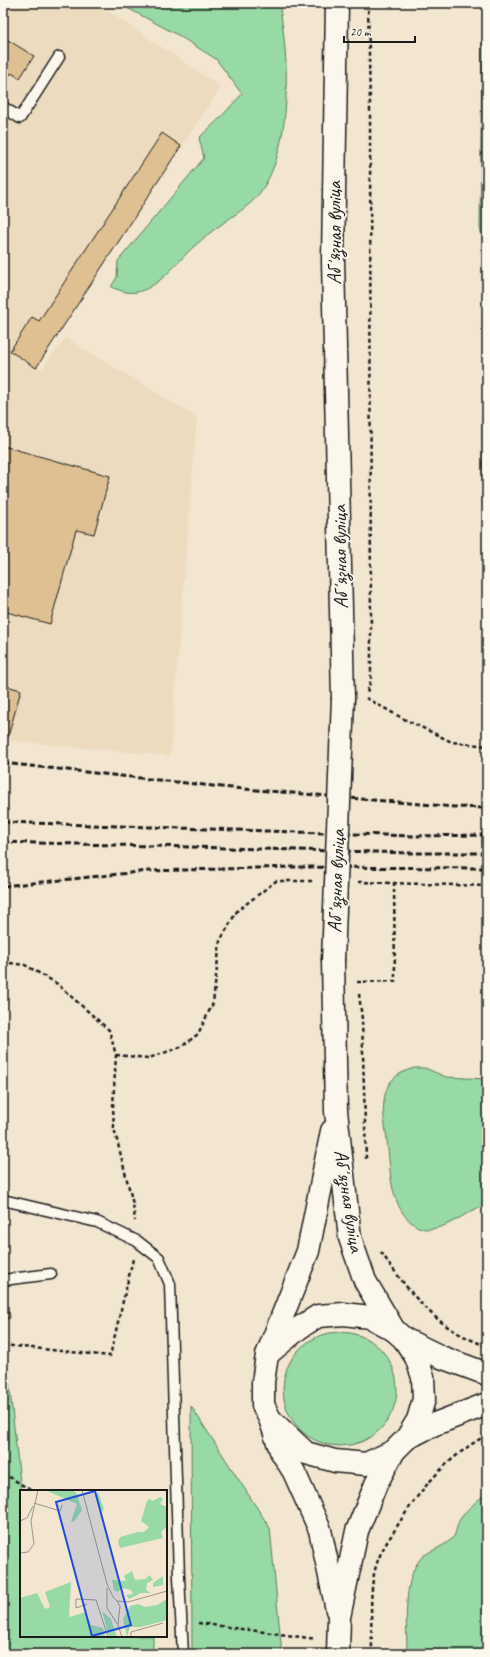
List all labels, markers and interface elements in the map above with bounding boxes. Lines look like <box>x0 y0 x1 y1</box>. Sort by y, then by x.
scale bar <box>344 18 415 44</box>
text: 20 m <box>350 24 372 40</box>
street label: Абʼязная вуліца <box>322 180 348 285</box>
street label: Абʼязная вуліца <box>327 504 354 609</box>
street label: Абʼязная вуліца <box>322 827 351 933</box>
street label: Абʼязная вуліца <box>328 1148 370 1256</box>
inset map <box>20 1490 167 1637</box>

